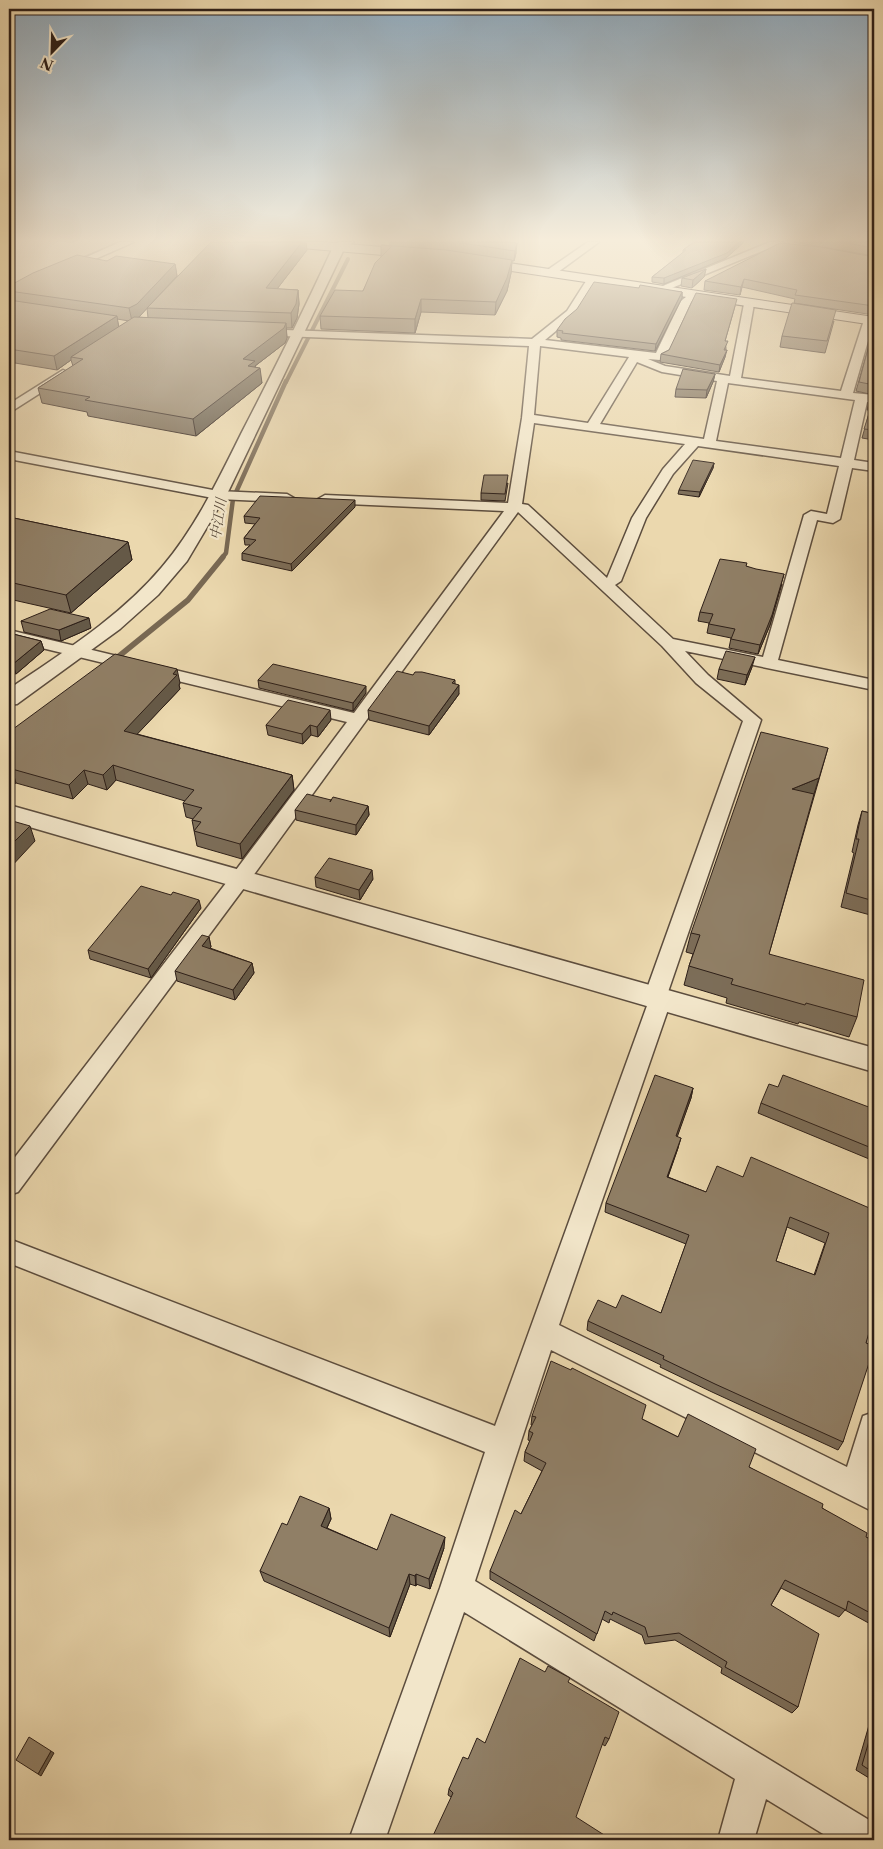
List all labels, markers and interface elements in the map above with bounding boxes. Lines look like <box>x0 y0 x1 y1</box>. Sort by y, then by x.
north arrow <box>28 28 78 78</box>
text: N <box>38 53 56 75</box>
water label: 中江川 <box>206 495 230 541</box>

